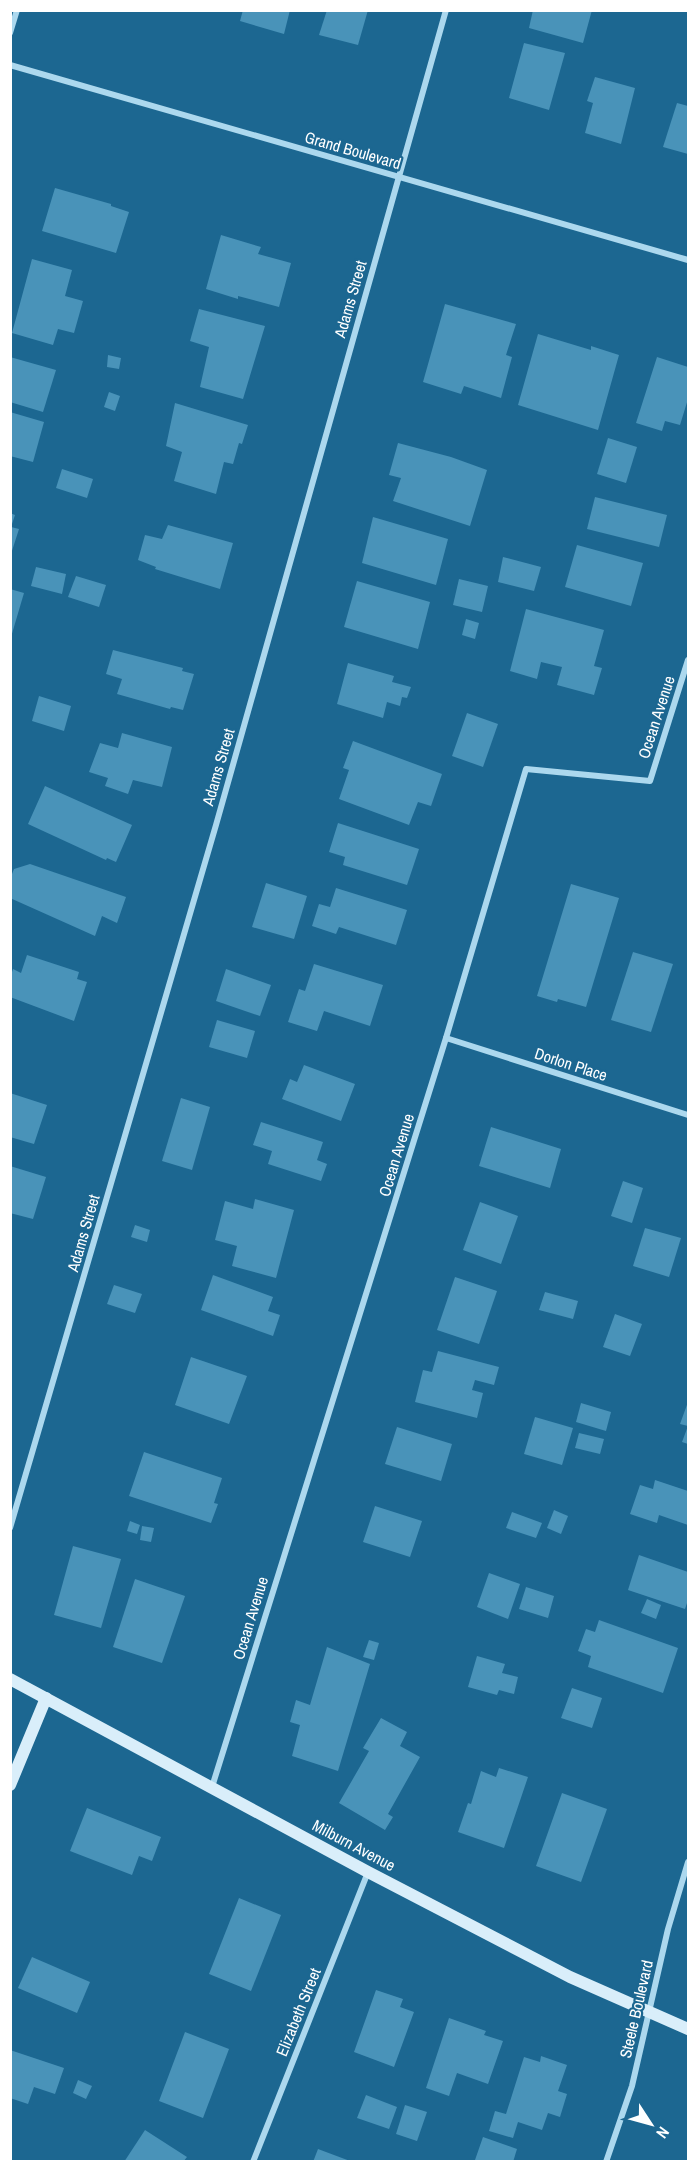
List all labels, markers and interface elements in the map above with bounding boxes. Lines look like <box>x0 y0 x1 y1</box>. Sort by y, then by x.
street label: Grand Boulevard <box>302 126 404 174</box>
street label: Adams Street <box>328 257 372 341</box>
street label: Ocean Avenue <box>632 673 680 761</box>
street label: Adams Street <box>196 725 240 809</box>
street label: Dorlon Place <box>532 1042 610 1086</box>
street label: Ocean Avenue <box>373 1111 419 1199</box>
street label: Adams Street <box>61 1191 105 1275</box>
street label: Ocean Avenue <box>227 1574 273 1662</box>
street label: Milburn Avenue <box>309 1814 399 1876</box>
street label: Steele Boulevard <box>614 1958 658 2060</box>
street label: Elizabeth Street <box>270 1964 326 2059</box>
north arrow <box>621 2094 681 2154</box>
text: N <box>651 2123 675 2143</box>

